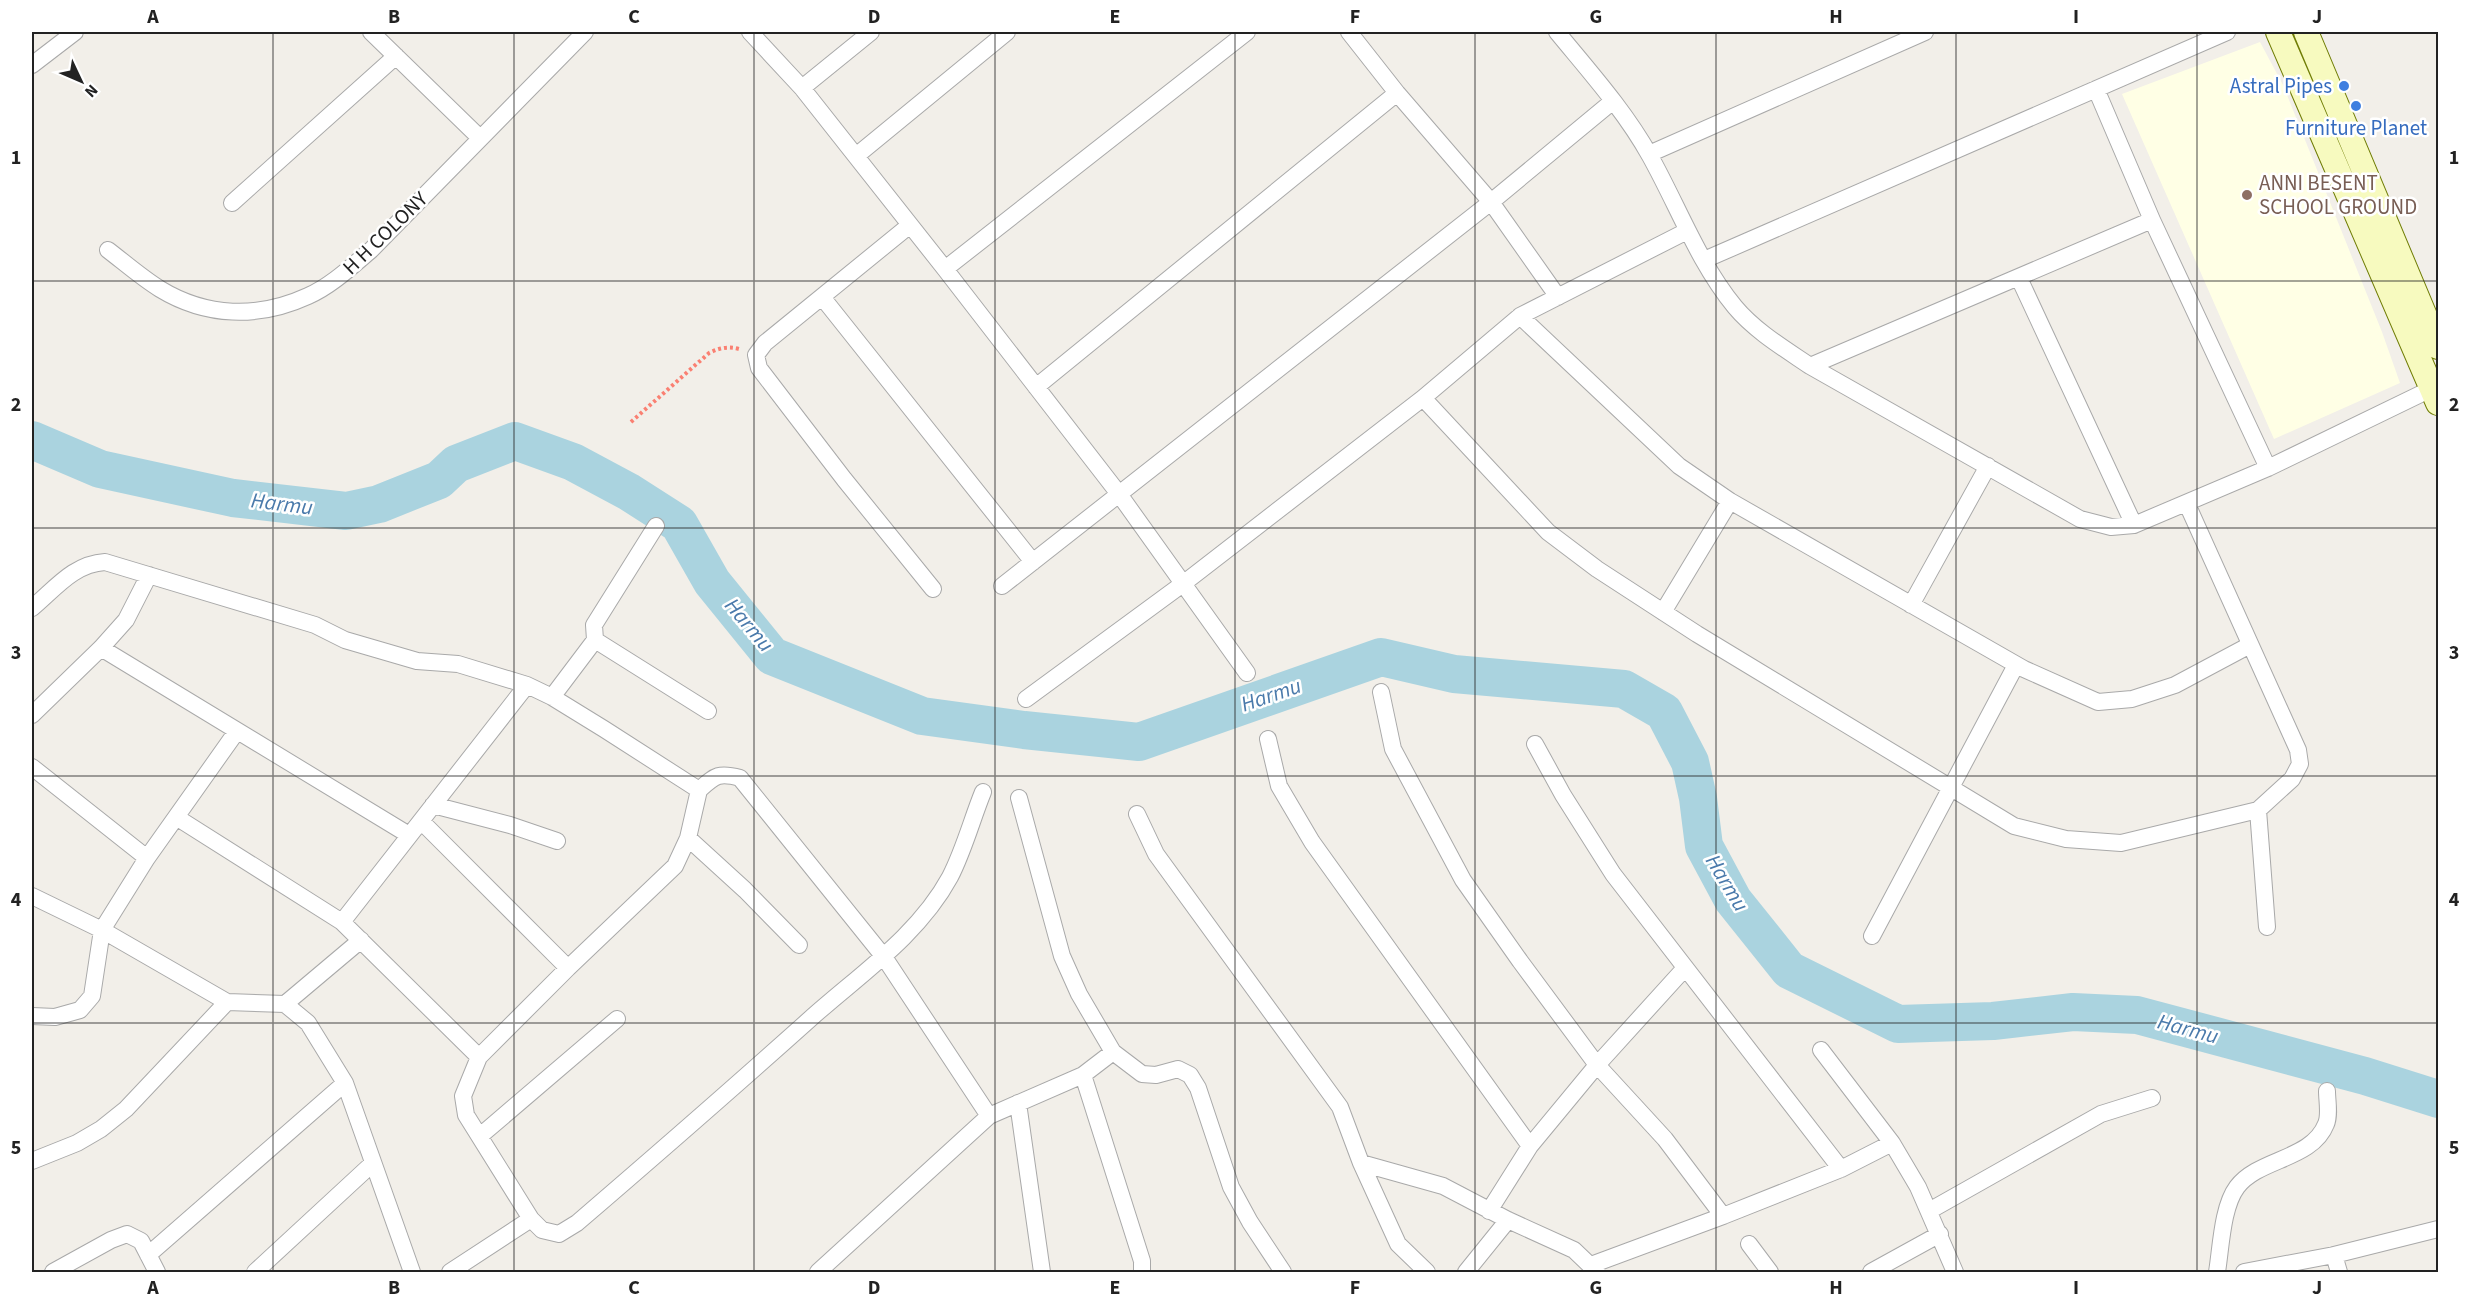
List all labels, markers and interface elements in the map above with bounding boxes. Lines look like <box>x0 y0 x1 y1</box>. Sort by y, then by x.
text: A <box>146 3 159 31</box>
text: B <box>388 3 400 31</box>
text: C <box>628 3 640 31</box>
text: D <box>868 3 880 31</box>
text: E <box>1110 3 1120 31</box>
text: F <box>1350 3 1360 31</box>
text: G <box>1590 3 1602 31</box>
text: H <box>1829 3 1843 31</box>
text: I <box>2073 3 2079 31</box>
text: J <box>2312 3 2322 31</box>
north arrow <box>51 51 111 111</box>
place label: Astral Pipes <box>2230 71 2332 101</box>
text: N <box>79 79 103 102</box>
marker: Astral Pipes <box>2337 79 2351 93</box>
marker: Furniture Planet <box>2349 99 2363 113</box>
place label: Furniture Planet <box>2285 113 2427 143</box>
text: 1 <box>11 144 21 172</box>
text: 1 <box>2449 144 2459 172</box>
place label: ANNI BESENT SCHOOL GROUND <box>2259 168 2417 222</box>
street label: H H COLONY <box>336 184 435 281</box>
marker: ANNI BESENT SCHOOL GROUND <box>2240 188 2254 202</box>
text: 2 <box>11 391 21 419</box>
text: 2 <box>2449 391 2459 419</box>
water label: Harmu <box>249 484 315 524</box>
water label: Harmu <box>717 591 781 659</box>
text: 3 <box>11 639 21 667</box>
text: 3 <box>2449 639 2459 667</box>
water label: Harmu <box>1236 670 1306 720</box>
water label: Harmu <box>1697 848 1757 918</box>
text: 4 <box>11 886 22 914</box>
text: 4 <box>2449 886 2460 914</box>
water label: Harmu <box>2154 1006 2222 1052</box>
text: 5 <box>11 1134 21 1162</box>
text: 5 <box>2449 1134 2459 1162</box>
text: A <box>146 1274 159 1302</box>
text: B <box>388 1274 400 1302</box>
text: C <box>628 1274 640 1302</box>
text: D <box>868 1274 880 1302</box>
text: E <box>1110 1274 1120 1302</box>
text: F <box>1350 1274 1360 1302</box>
text: G <box>1590 1274 1602 1302</box>
text: H <box>1829 1274 1843 1302</box>
text: I <box>2073 1274 2079 1302</box>
text: J <box>2312 1274 2322 1302</box>

